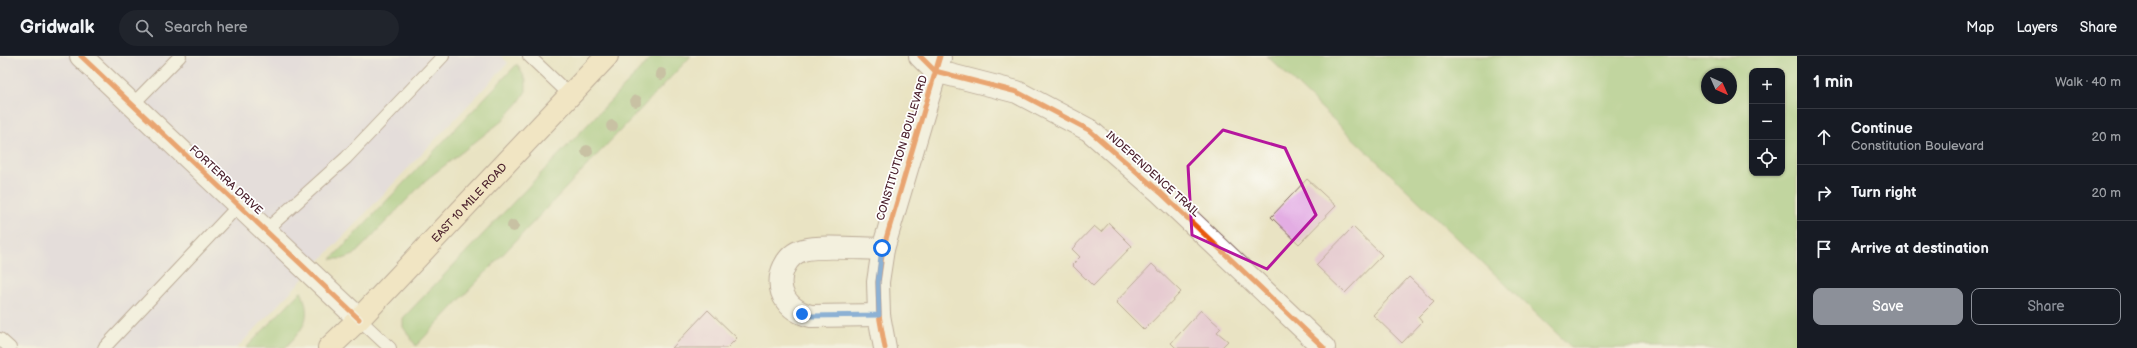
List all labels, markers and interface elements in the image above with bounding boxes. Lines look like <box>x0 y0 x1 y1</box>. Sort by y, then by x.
search box <box>119 10 399 46</box>
text: Gridwalk <box>20 16 95 39</box>
icon: search <box>133 17 155 39</box>
text: Search here <box>165 18 248 37</box>
text: Map <box>1966 19 1994 36</box>
text: Layers <box>2016 19 2058 36</box>
text: Share <box>2080 19 2117 36</box>
north arrow <box>1701 68 1737 104</box>
map controls <box>1749 68 1785 176</box>
button: + <box>1749 68 1785 104</box>
text: 1 min <box>1813 72 1853 92</box>
street label: CONSTITUTION BOULEVARD <box>874 74 930 222</box>
text: Walk · 40 m <box>2055 74 2121 90</box>
button: − <box>1749 104 1785 140</box>
text: Continue <box>1851 119 1913 138</box>
icon: ahead <box>1813 126 1835 148</box>
street label: INDEPENDENCE TRAIL <box>1103 129 1203 220</box>
text: 20 m <box>2091 129 2121 145</box>
text: Constitution Boulevard <box>1851 138 1984 154</box>
button: locate <box>1749 140 1785 176</box>
street label: FORTERRA DRIVE <box>187 143 265 217</box>
street label: EAST 10 MILE ROAD <box>429 160 509 245</box>
icon: right <box>1813 182 1835 204</box>
text: Turn right <box>1851 183 1916 202</box>
text: 20 m <box>2091 185 2121 201</box>
icon: arrive <box>1813 238 1835 260</box>
route start <box>873 239 891 257</box>
text: Arrive at destination <box>1851 239 1989 258</box>
button: Save <box>1813 288 1963 325</box>
button: Share <box>1971 288 2121 325</box>
route end <box>793 305 811 323</box>

